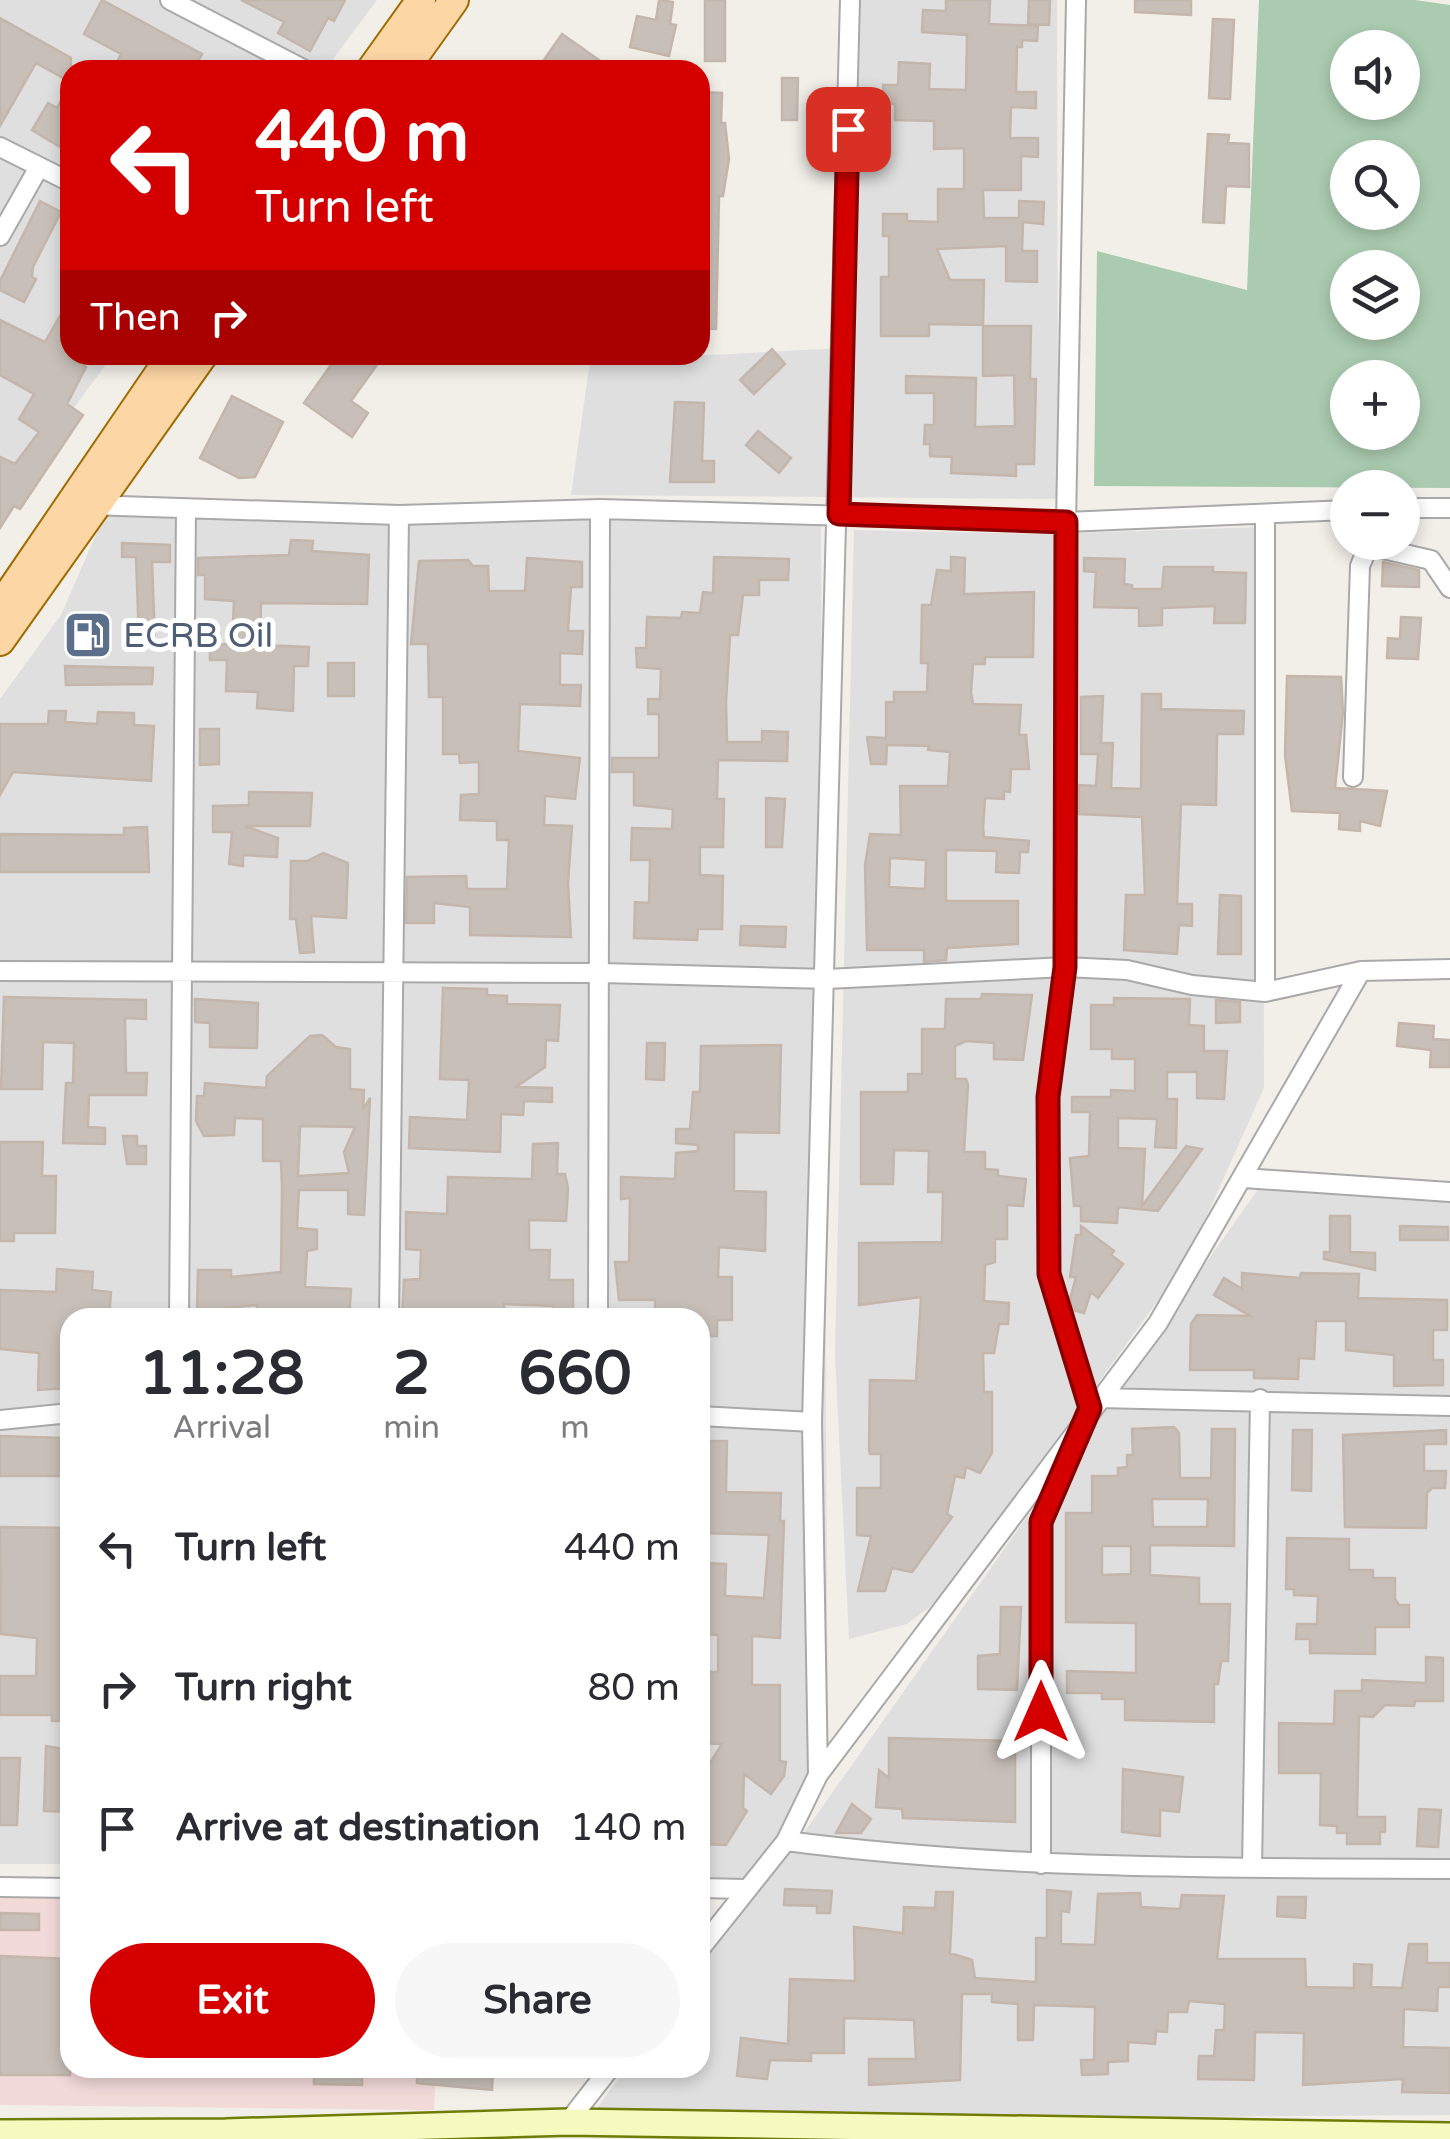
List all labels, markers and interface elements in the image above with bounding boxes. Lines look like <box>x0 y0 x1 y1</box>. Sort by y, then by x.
map controls <box>1330 30 1420 560</box>
button: sound <box>1330 30 1420 120</box>
pin <box>806 87 891 172</box>
text: 440 m <box>255 96 469 180</box>
icon: left <box>90 100 220 230</box>
icon: arrive <box>821 102 876 157</box>
button: search <box>1330 140 1420 230</box>
text: Turn left <box>255 181 434 235</box>
button: layers <box>1330 250 1420 340</box>
icon: right <box>201 290 256 345</box>
text: Then <box>90 295 181 341</box>
button: + <box>1330 360 1420 450</box>
button: − <box>1330 470 1420 560</box>
fuel station icon: ECRB Oil <box>62 609 114 661</box>
place label: ECRB Oil <box>123 615 273 657</box>
text: 11:28 <box>138 1338 305 1410</box>
text: 2 <box>393 1338 430 1410</box>
text: 660 <box>518 1338 632 1410</box>
text: Arrival <box>172 1409 271 1447</box>
text: min <box>383 1409 440 1447</box>
text: m <box>560 1409 590 1447</box>
icon: left <box>90 1521 145 1576</box>
text: Turn left <box>175 1525 326 1571</box>
text: 440 m <box>564 1525 680 1571</box>
position arrow <box>989 1660 1093 1764</box>
icon: right <box>90 1661 145 1716</box>
text: Turn right <box>175 1665 352 1711</box>
text: 80 m <box>588 1665 680 1711</box>
icon: arrive <box>90 1801 145 1856</box>
text: Arrive at destination <box>175 1805 540 1851</box>
text: 140 m <box>570 1805 686 1851</box>
button: Exit <box>90 1943 375 2058</box>
button: Share <box>395 1943 680 2058</box>

